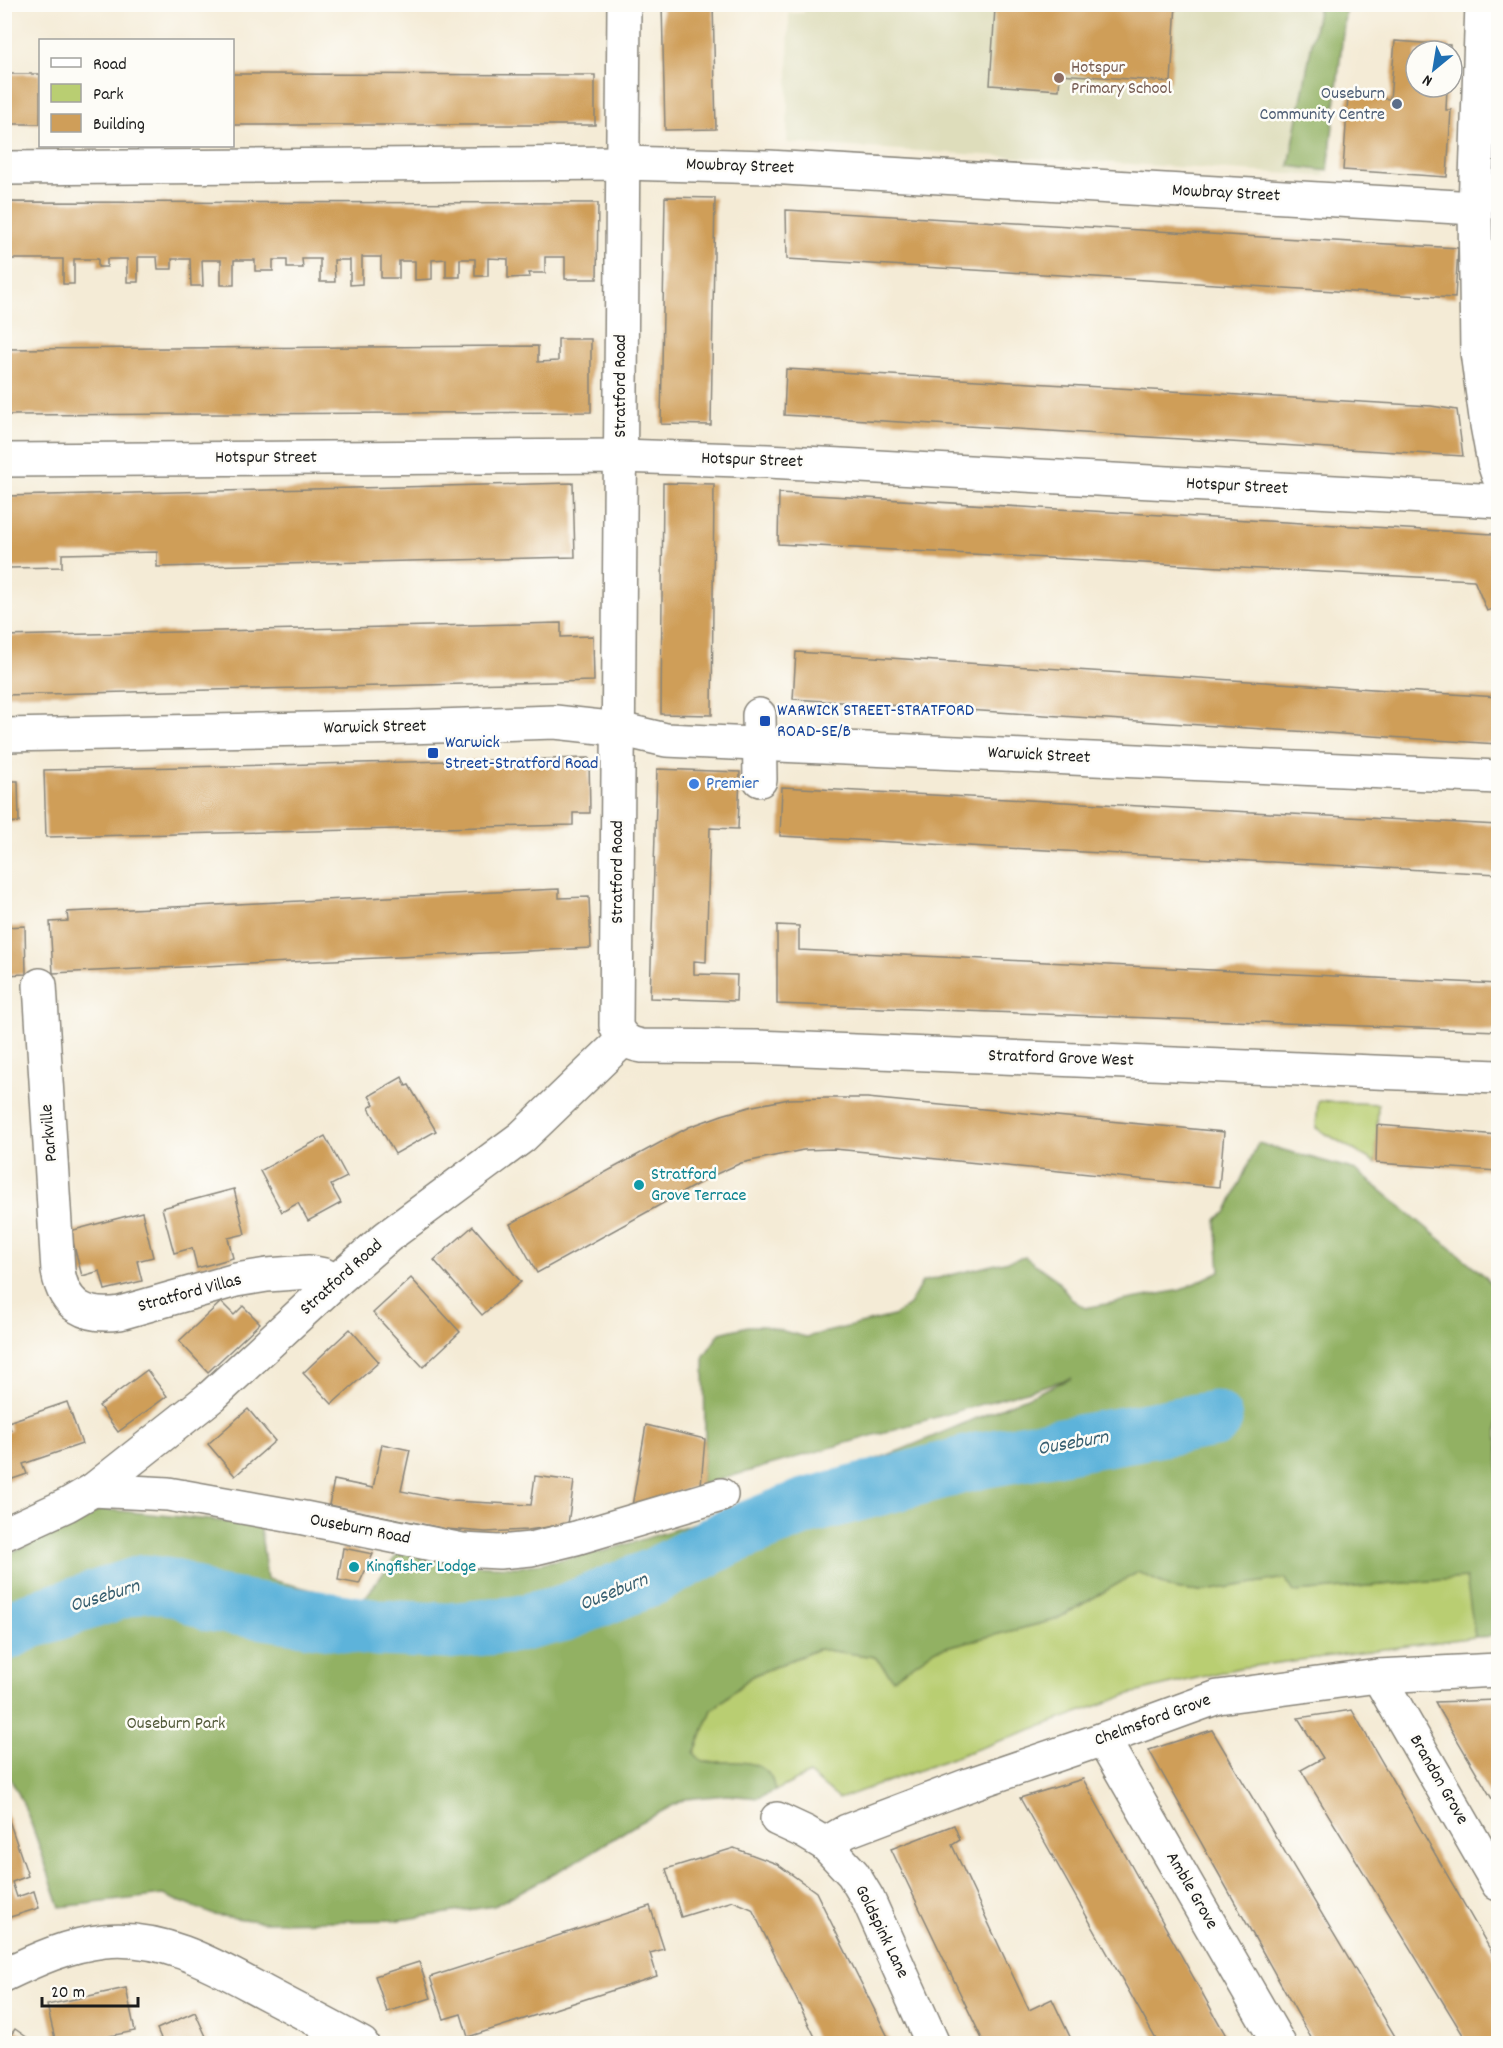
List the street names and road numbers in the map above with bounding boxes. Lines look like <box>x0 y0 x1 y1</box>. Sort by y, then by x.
street label: Mowbray Street <box>685 153 795 181</box>
street label: Mowbray Street <box>1171 179 1281 209</box>
street label: Stratford Road <box>609 334 634 438</box>
street label: Hotspur Street <box>215 446 317 471</box>
street label: Hotspur Street <box>701 447 804 475</box>
street label: Hotspur Street <box>1185 472 1289 502</box>
street label: Warwick Street <box>323 715 427 741</box>
street label: Warwick Street <box>987 741 1091 771</box>
street label: Stratford Road <box>606 820 631 924</box>
street label: Stratford Grove West <box>988 1044 1135 1074</box>
street label: Parkville <box>35 1103 65 1163</box>
street label: Stratford Road <box>295 1234 389 1322</box>
street label: Stratford Villas <box>135 1268 245 1320</box>
street label: Ouseburn Road <box>308 1508 412 1552</box>
street label: Chelmsford Grove <box>1091 1688 1215 1754</box>
street label: Brandon Grove <box>1402 1730 1474 1830</box>
street label: Amble Grove <box>1159 1848 1223 1934</box>
street label: Goldspink Lane <box>848 1881 914 1983</box>

